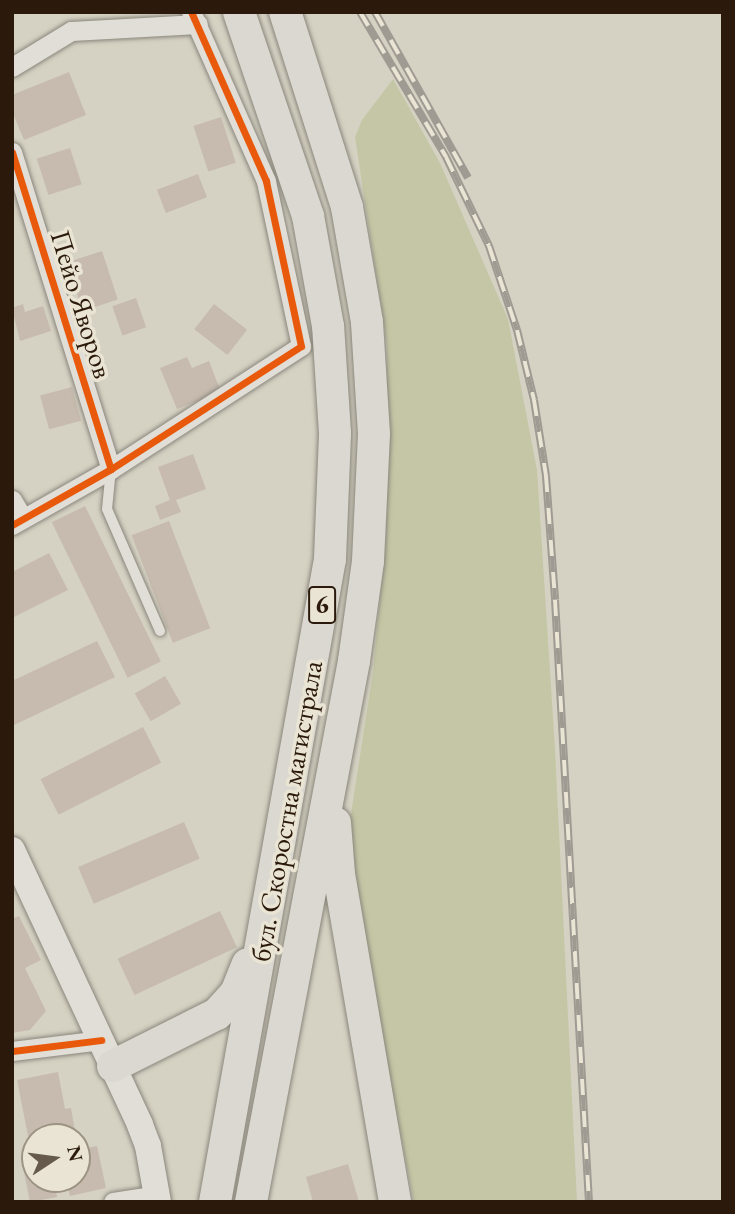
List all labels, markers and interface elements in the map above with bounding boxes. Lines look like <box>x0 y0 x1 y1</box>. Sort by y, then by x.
street label: Пейо Яворов <box>44 226 120 382</box>
road number: 6 <box>308 582 336 628</box>
street label: бул. Скоростна магистрала <box>243 658 329 964</box>
north arrow <box>21 1123 91 1193</box>
text: N <box>61 1143 89 1164</box>

